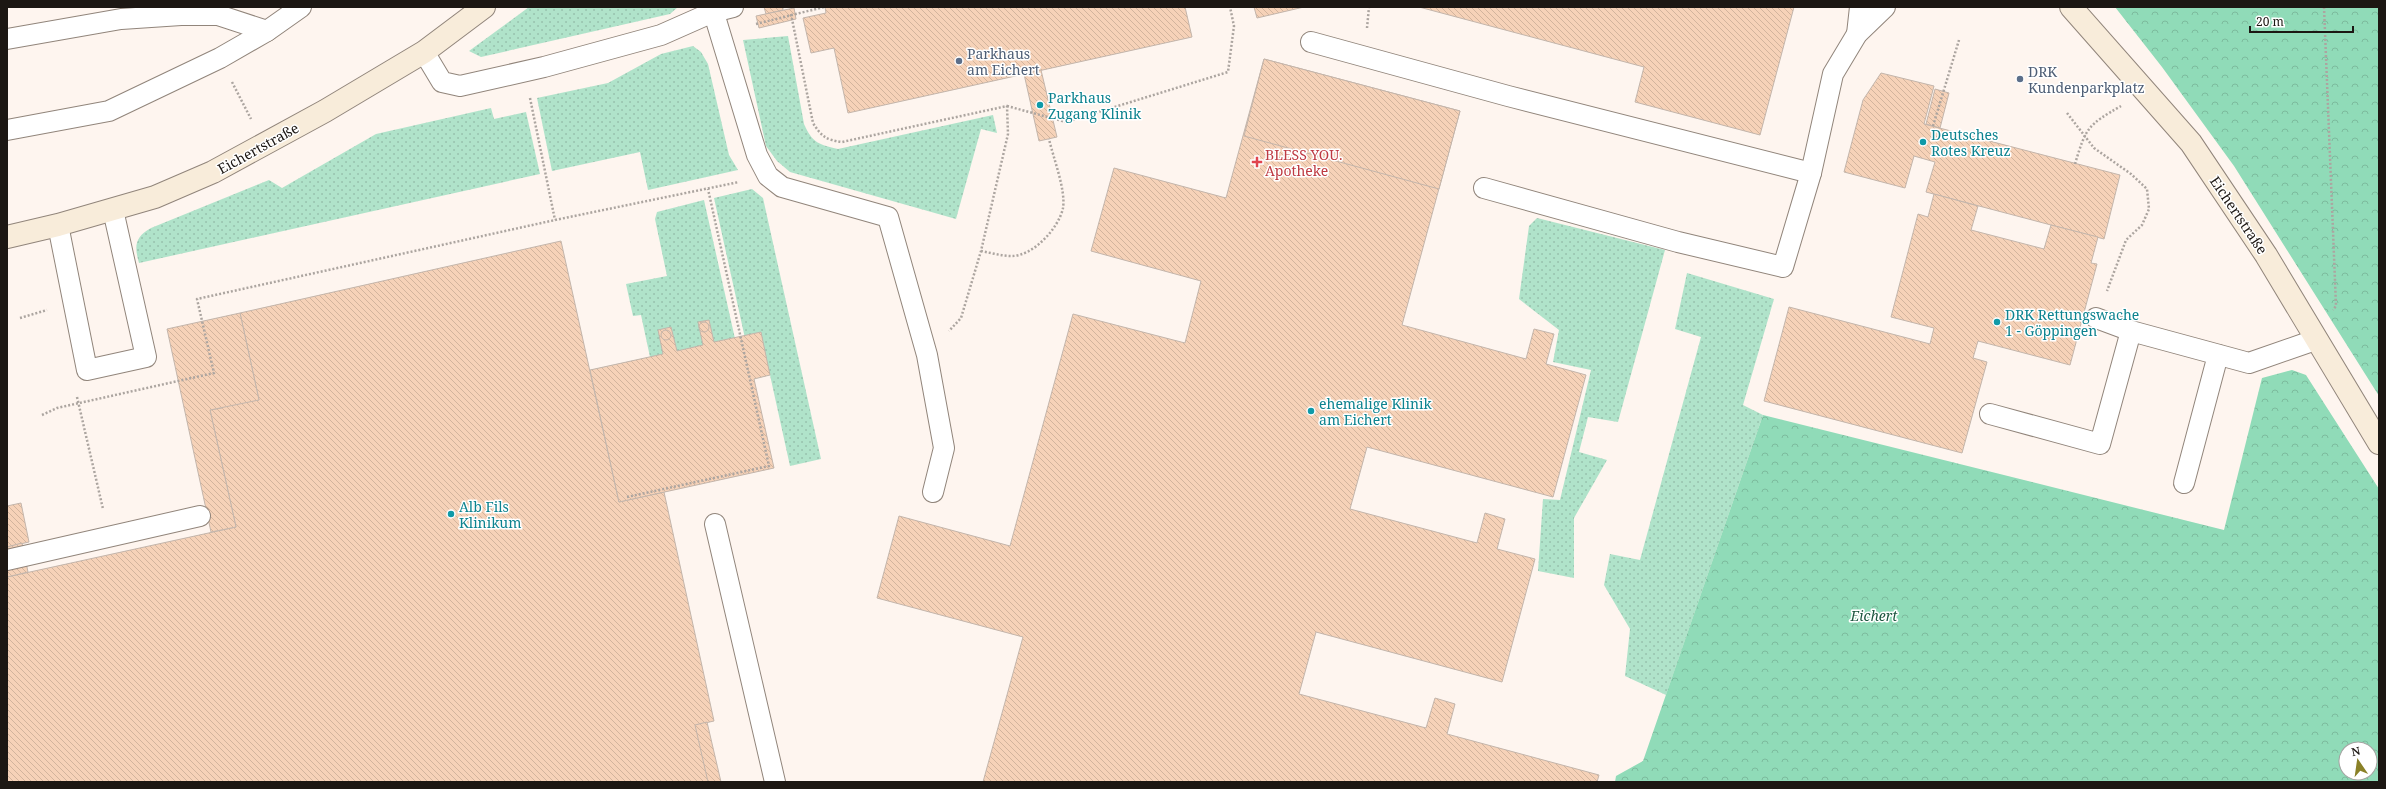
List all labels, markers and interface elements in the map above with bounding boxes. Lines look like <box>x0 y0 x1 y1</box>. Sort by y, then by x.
scale bar <box>2250 8 2353 34</box>
text: 20 m <box>2256 13 2284 30</box>
place label: Parkhaus am Eichert <box>967 44 1040 79</box>
marker: Parkhaus am Eichert <box>954 56 964 66</box>
place label: DRK Kundenparkplatz <box>2028 62 2145 97</box>
marker: DRK Kundenparkplatz <box>2015 74 2025 84</box>
place label: Parkhaus Zugang Klinik <box>1048 88 1142 123</box>
marker: Parkhaus Zugang Klinik <box>1035 100 1045 110</box>
street label: Eichertstraße <box>214 118 302 178</box>
place label: Deutsches Rotes Kreuz <box>1931 125 2011 160</box>
marker: Deutsches Rotes Kreuz <box>1918 137 1928 147</box>
place label: BLESS YOU. Apotheke <box>1265 145 1342 180</box>
marker: BLESS YOU. Apotheke <box>1252 157 1262 167</box>
street label: Eichertstraße <box>2206 172 2272 258</box>
place label: DRK Rettungswache 1 - Göppingen <box>2005 305 2139 340</box>
marker: DRK Rettungswache 1 - Göppingen <box>1992 317 2002 327</box>
place label: ehemalige Klinik am Eichert <box>1319 394 1433 429</box>
marker: ehemalige Klinik am Eichert <box>1306 406 1316 416</box>
place label: Alb Fils Klinikum <box>459 497 521 532</box>
marker: Alb Fils Klinikum <box>446 509 456 519</box>
park label: Eichert <box>1850 606 1898 625</box>
north arrow <box>2338 741 2378 781</box>
text: N <box>2350 742 2362 759</box>

